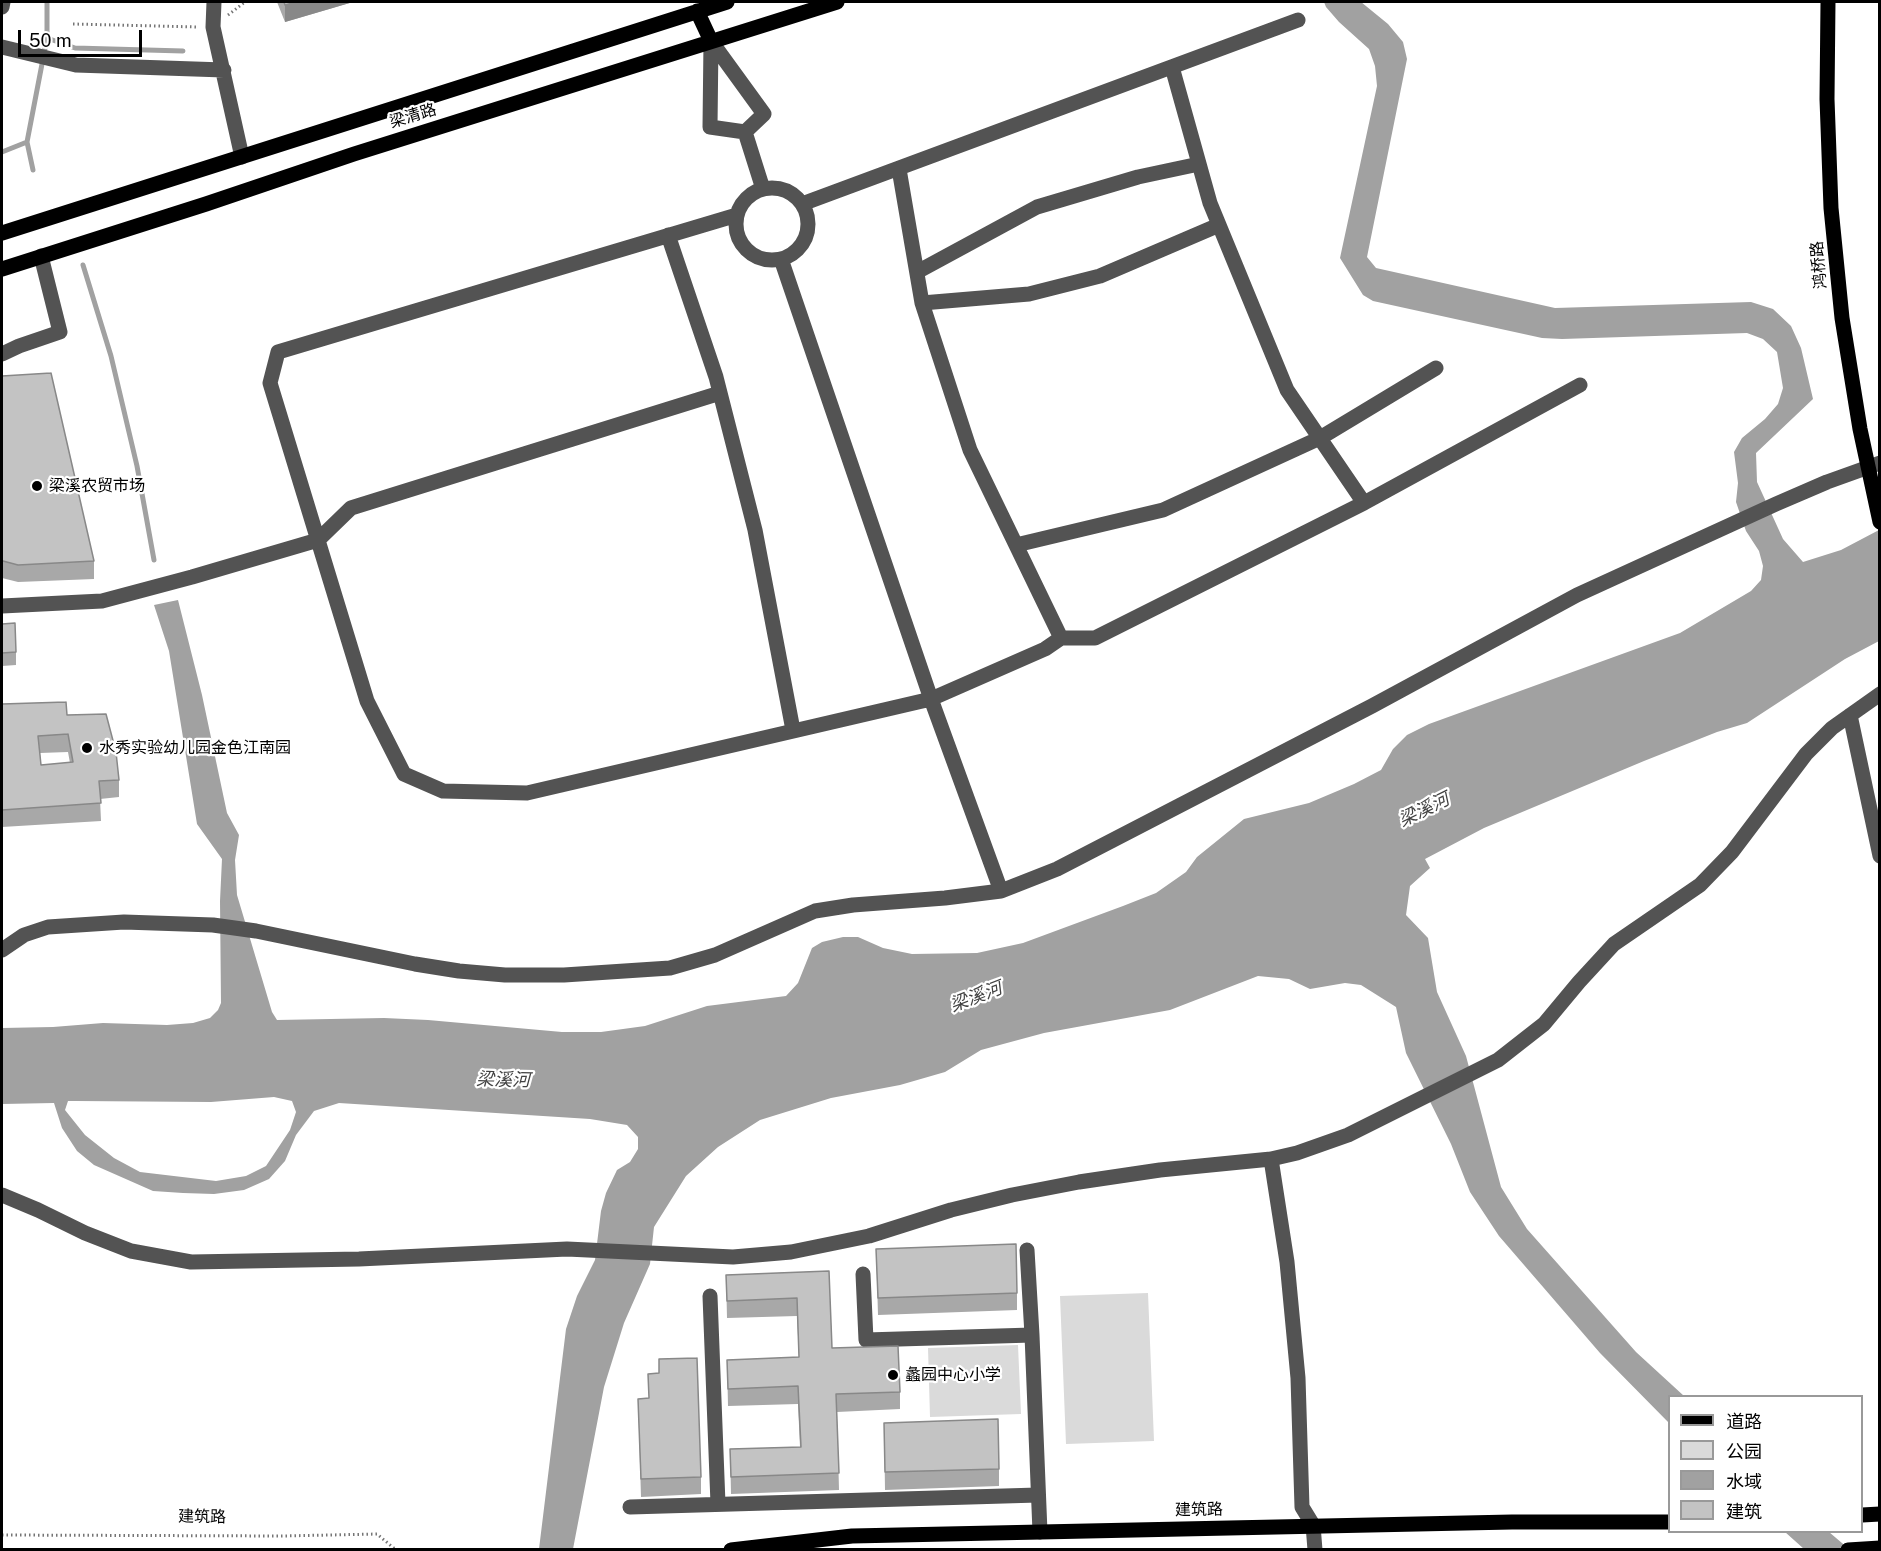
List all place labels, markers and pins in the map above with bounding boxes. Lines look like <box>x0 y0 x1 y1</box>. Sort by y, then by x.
place label: 梁溪农贸市场 <box>49 476 145 496</box>
marker: 梁溪农贸市场 <box>30 479 44 493</box>
place label: 水秀实验幼儿园金色江南园 <box>99 738 291 758</box>
marker: 水秀实验幼儿园金色江南园 <box>80 741 94 755</box>
place label: 蠡园中心小学 <box>905 1365 1001 1385</box>
marker: 蠡园中心小学 <box>886 1368 900 1382</box>

